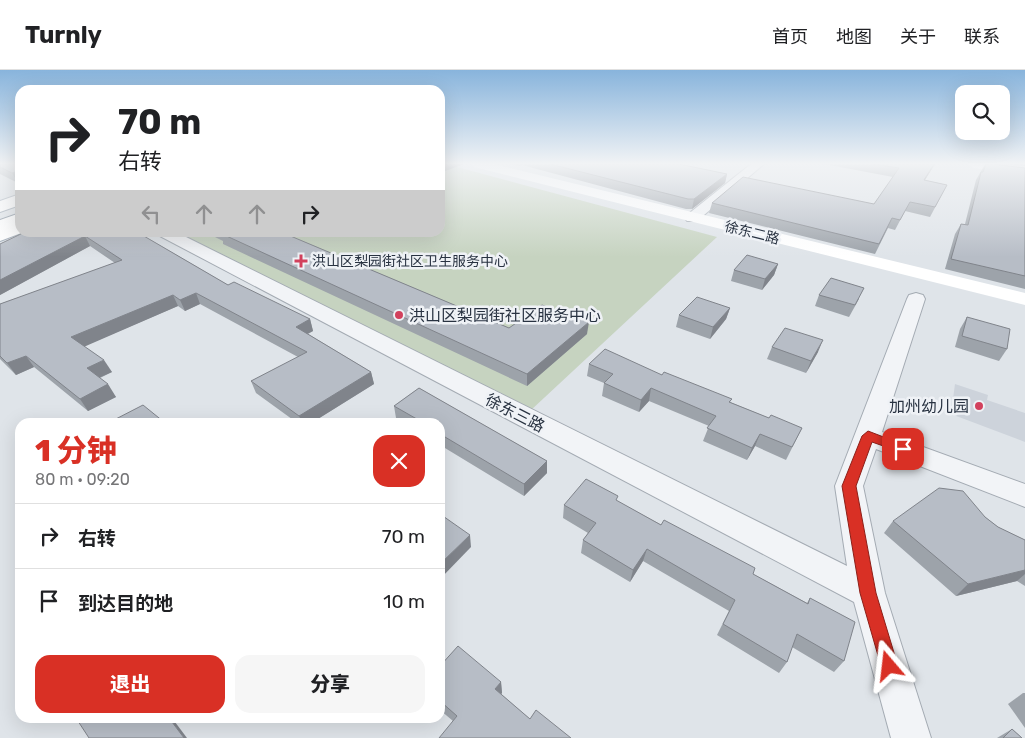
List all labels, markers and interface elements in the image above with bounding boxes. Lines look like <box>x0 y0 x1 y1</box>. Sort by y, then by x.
text: Turnly <box>25 21 102 49</box>
text: 首页 <box>772 26 808 48</box>
text: 地图 <box>836 26 872 48</box>
text: 关于 <box>900 26 936 48</box>
text: 联系 <box>964 26 1000 48</box>
map controls <box>955 85 1010 140</box>
button: search <box>955 85 1010 140</box>
text: 70 m <box>118 101 201 143</box>
icon: right <box>35 105 100 170</box>
text: 右转 <box>118 148 162 175</box>
icon: left <box>137 200 165 228</box>
icon: ahead <box>190 200 218 228</box>
icon: ahead <box>243 200 271 228</box>
icon: right <box>296 200 324 228</box>
street label: 徐东二路 <box>723 218 781 248</box>
place label: 洪山区梨园街社区卫生服务中心 <box>312 253 508 270</box>
marker: 洪山区梨园街社区卫生服务中心 <box>294 254 308 268</box>
place label: 洪山区梨园街社区服务中心 <box>409 306 601 325</box>
marker: 洪山区梨园街社区服务中心 <box>393 309 405 321</box>
street label: 徐东三路 <box>482 390 548 436</box>
place label: 加州幼儿园 <box>889 397 969 416</box>
marker: 加州幼儿园 <box>973 400 985 412</box>
pin <box>882 428 924 470</box>
text: 1 分钟 <box>35 433 117 469</box>
button: close <box>373 435 425 487</box>
icon: arrive <box>889 435 917 463</box>
text: 80 m · 09:20 <box>35 470 130 489</box>
icon: right <box>35 522 63 550</box>
text: 70 m <box>382 525 425 548</box>
text: 右转 <box>78 527 116 550</box>
icon: arrive <box>35 587 63 615</box>
text: 10 m <box>383 590 425 613</box>
text: 到达目的地 <box>78 592 173 615</box>
position arrow <box>862 639 914 691</box>
button: 退出 <box>35 655 225 713</box>
button: 分享 <box>235 655 425 713</box>

